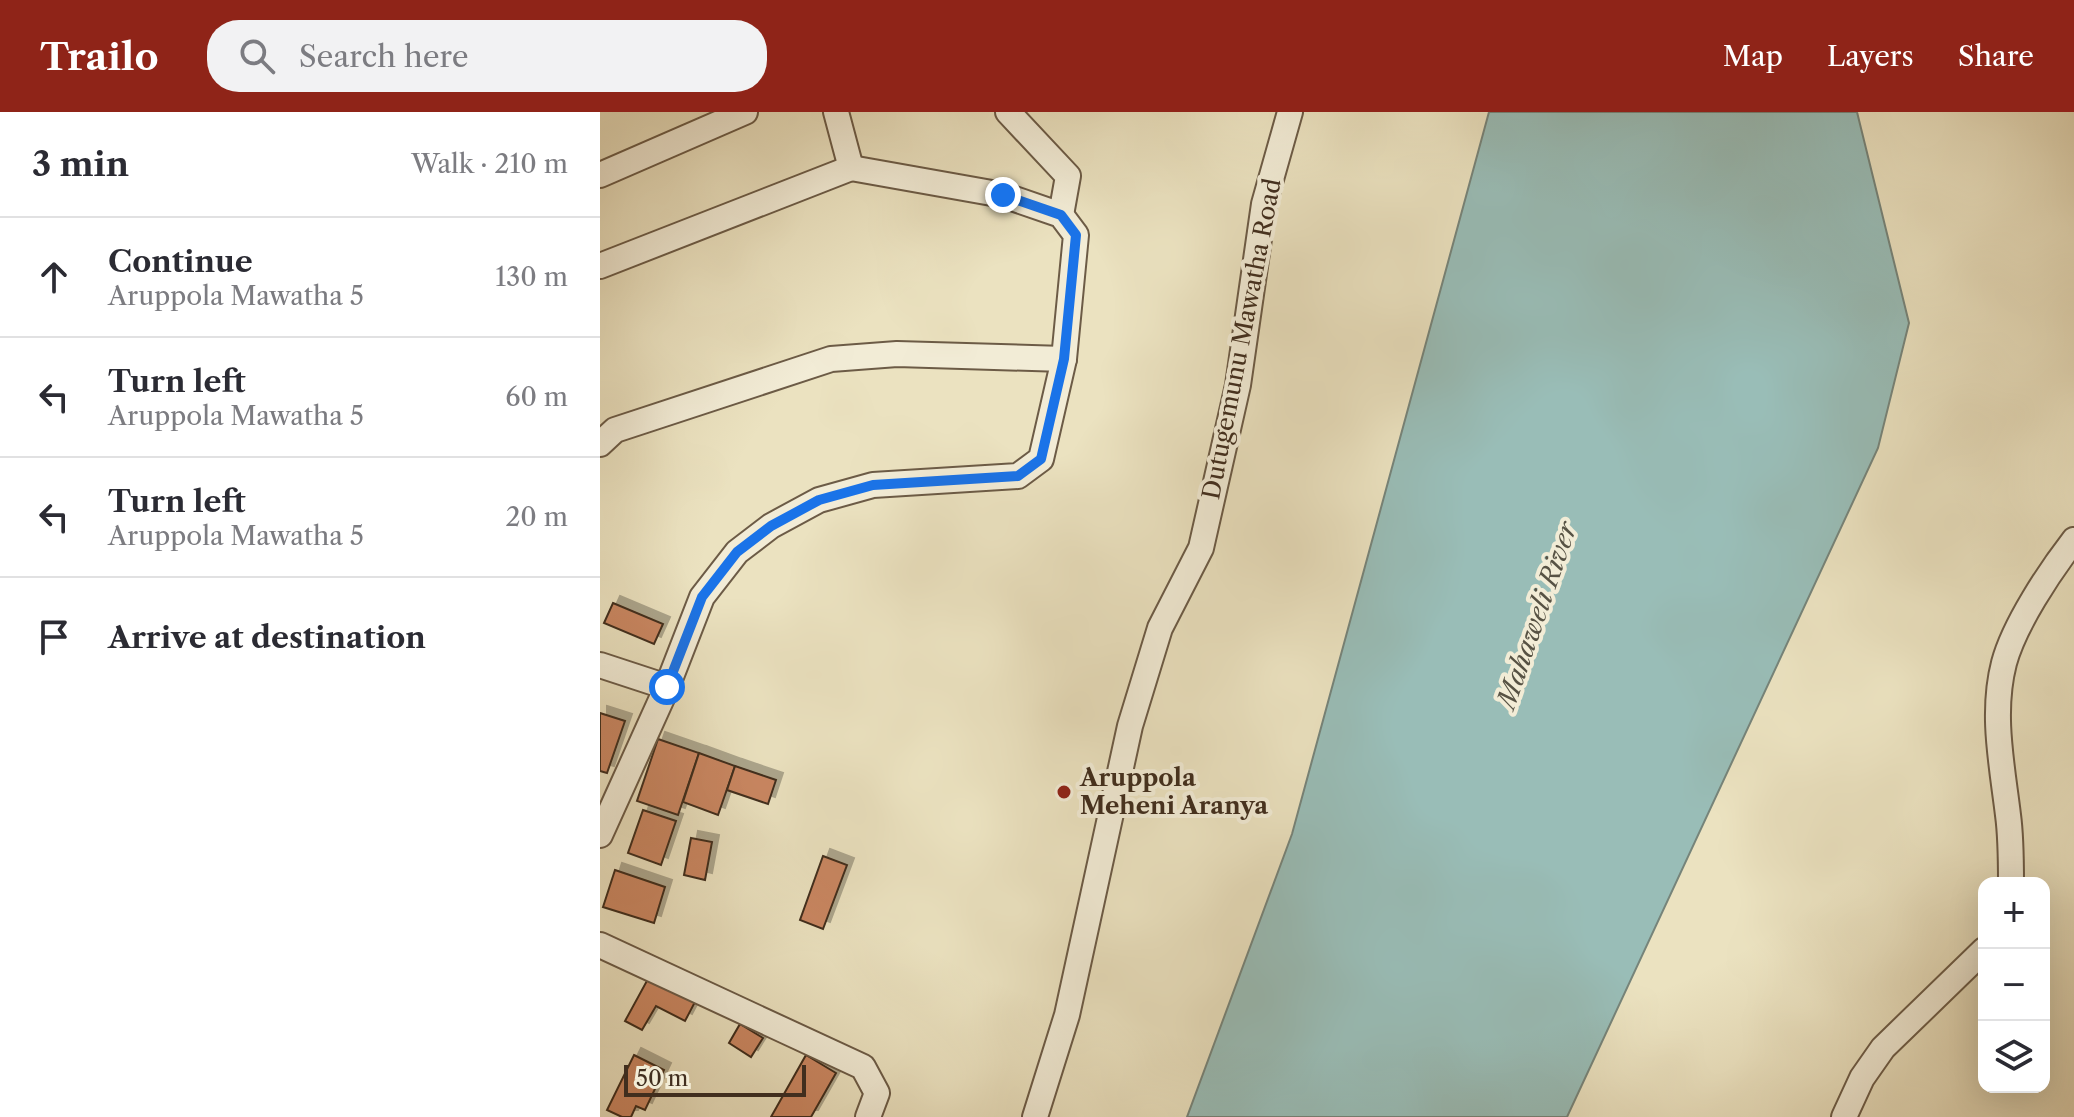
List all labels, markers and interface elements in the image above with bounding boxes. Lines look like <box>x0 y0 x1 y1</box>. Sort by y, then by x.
search box <box>207 20 767 92</box>
text: Trailo <box>40 33 159 80</box>
icon: search <box>235 34 279 78</box>
text: Search here <box>299 38 469 75</box>
text: Map <box>1723 39 1783 73</box>
text: Layers <box>1827 39 1914 73</box>
text: Share <box>1958 39 2034 73</box>
text: 3 min <box>32 143 129 185</box>
text: Walk · 210 m <box>411 148 568 180</box>
street label: Dutugemunu Mawatha Road <box>1196 176 1287 502</box>
route end <box>985 177 1021 213</box>
text: Continue <box>108 243 253 280</box>
icon: ahead <box>32 255 76 299</box>
text: 130 m <box>495 261 568 293</box>
text: Aruppola Mawatha 5 <box>108 280 364 312</box>
text: Turn left <box>108 363 245 400</box>
icon: left <box>32 375 76 419</box>
text: 60 m <box>505 381 568 413</box>
text: Aruppola Mawatha 5 <box>108 400 364 432</box>
text: Turn left <box>108 483 245 520</box>
icon: left <box>32 495 76 539</box>
text: 20 m <box>505 501 568 533</box>
water label: Mahaweli River <box>1489 516 1585 715</box>
text: Aruppola Mawatha 5 <box>108 520 364 552</box>
icon: arrive <box>32 615 76 659</box>
text: Arrive at destination <box>108 619 426 656</box>
route start <box>649 669 685 705</box>
place label: Aruppola Meheni Aranya <box>1079 763 1269 820</box>
marker: Aruppola Meheni Aranya <box>1055 783 1073 801</box>
map controls <box>1978 877 2050 1093</box>
button: + <box>1978 877 2050 949</box>
button: − <box>1978 949 2050 1021</box>
button: layers <box>1978 1021 2050 1093</box>
scale bar <box>624 1061 806 1097</box>
text: 50 m <box>636 1065 688 1092</box>

